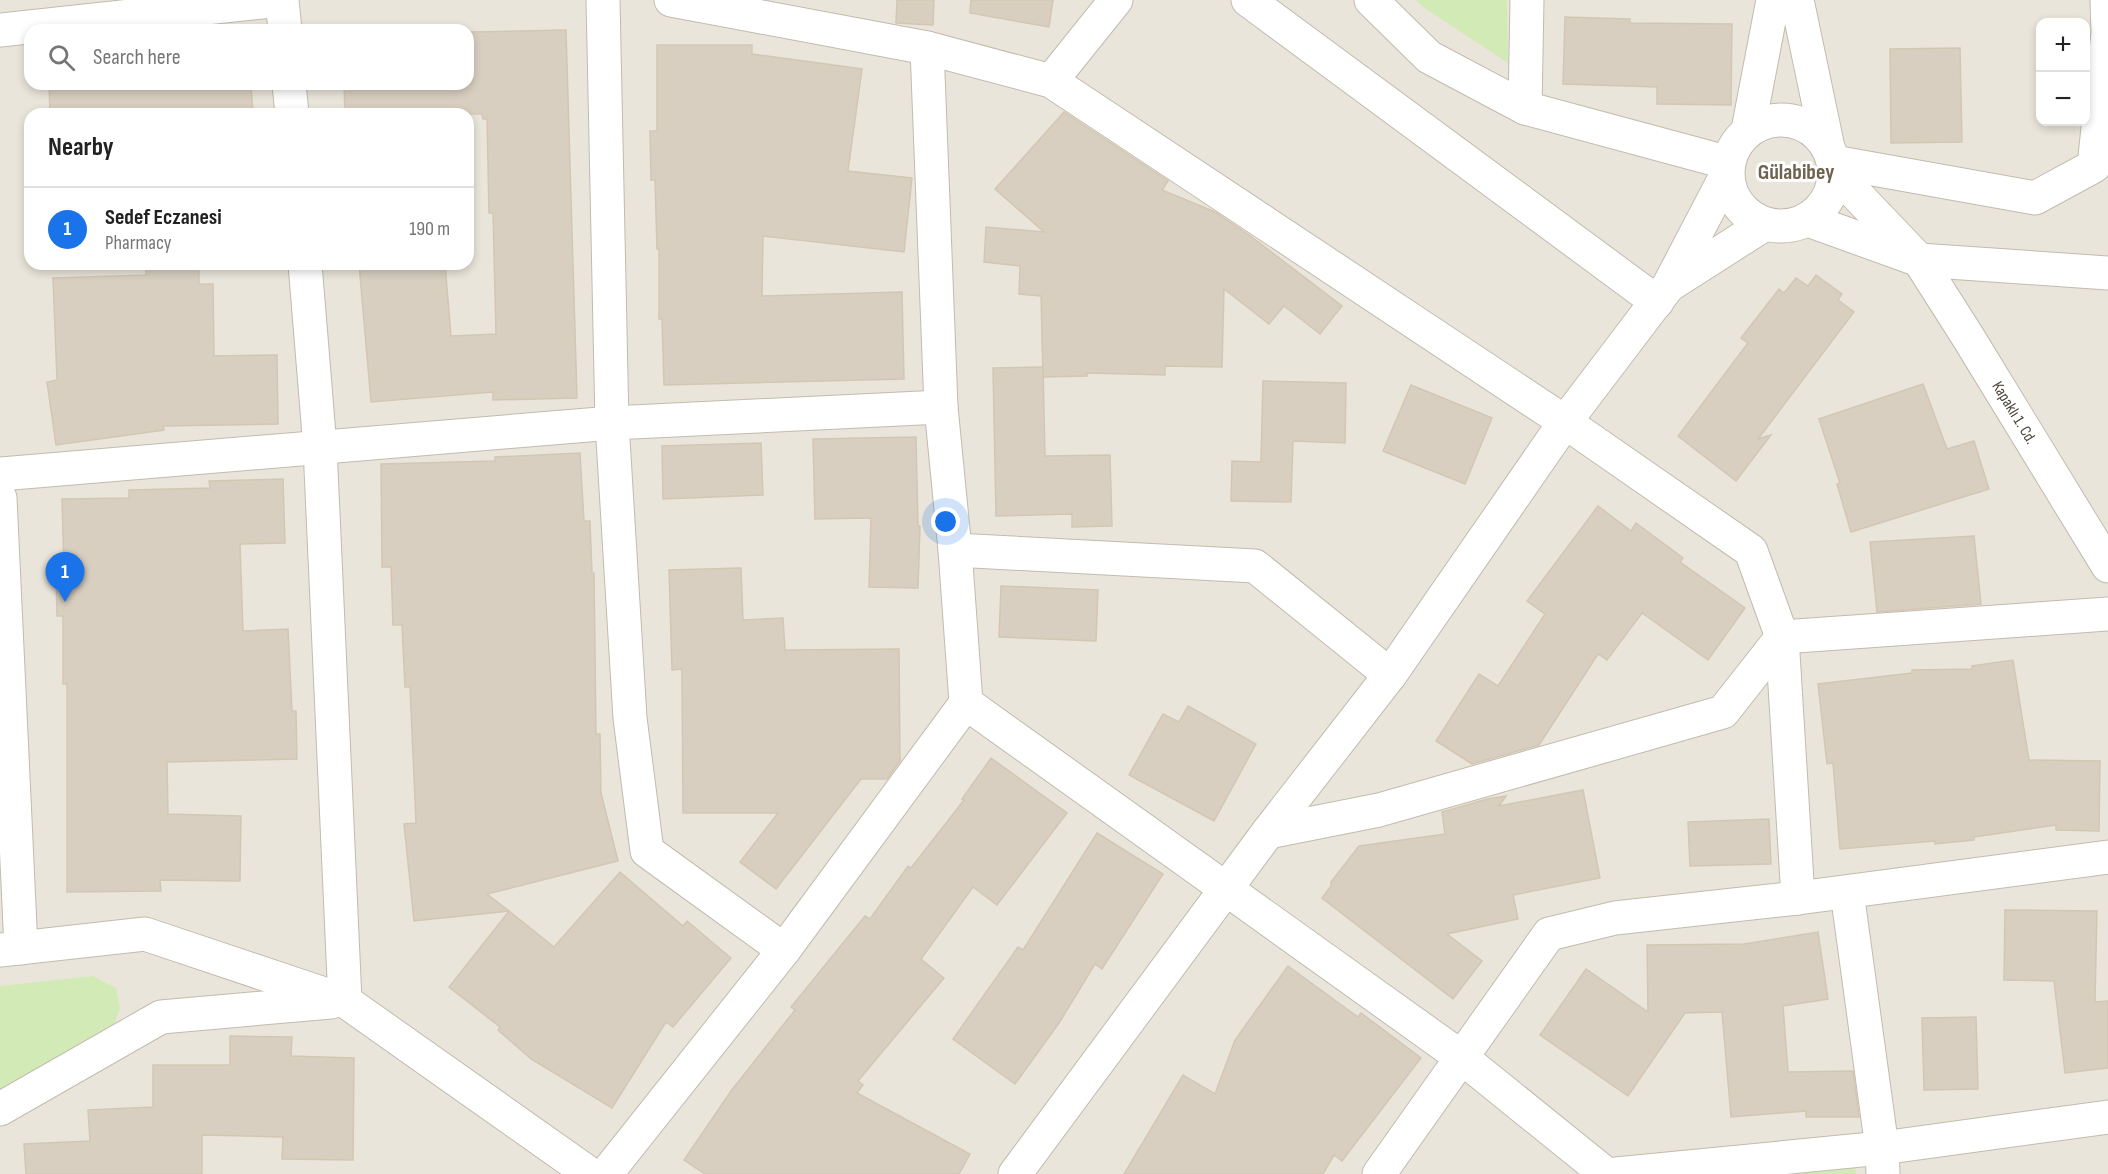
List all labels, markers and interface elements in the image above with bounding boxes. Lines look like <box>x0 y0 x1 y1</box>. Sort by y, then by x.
map controls <box>2036 18 2090 126</box>
button: + <box>2036 18 2090 72</box>
search box <box>24 24 474 90</box>
icon: search <box>45 41 78 74</box>
text: Search here <box>93 44 180 71</box>
button: − <box>2036 72 2090 126</box>
text: Nearby <box>48 132 114 163</box>
district label: Gülabibey <box>1758 159 1834 186</box>
text: Sedef Eczanesi <box>105 204 222 231</box>
text: 1 <box>64 217 71 241</box>
text: 190 m <box>409 217 450 241</box>
text: Pharmacy <box>105 231 172 255</box>
street label: Kapaklı 1. Cd. <box>1988 378 2041 447</box>
your location <box>931 507 960 536</box>
pin: 1 <box>46 552 84 602</box>

